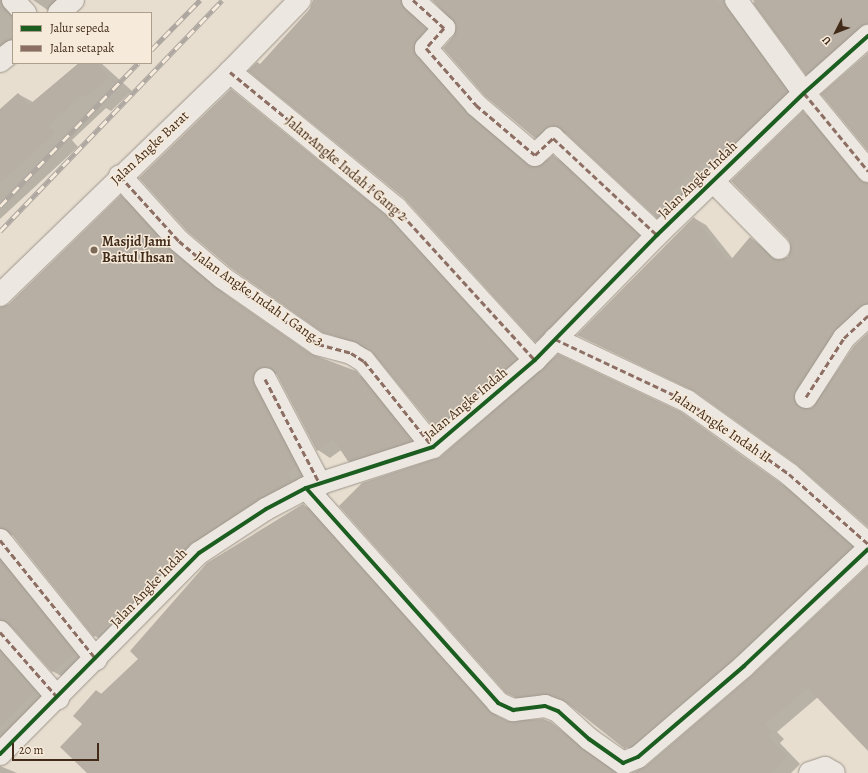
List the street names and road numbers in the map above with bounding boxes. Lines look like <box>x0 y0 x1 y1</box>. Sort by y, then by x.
street label: Jalan Angke Barat <box>107 108 193 188</box>
street label: Jalan Angke Indah I Gang 2 <box>282 113 410 225</box>
street label: Jalan Angke Indah <box>655 138 741 222</box>
street label: Jalan Angke Indah I Gang 3 <box>191 248 327 350</box>
street label: Jalan Angke Indah <box>421 364 511 444</box>
street label: Jalan Angke Indah II <box>668 388 774 466</box>
street label: Jalan Angke Indah <box>107 545 191 631</box>

